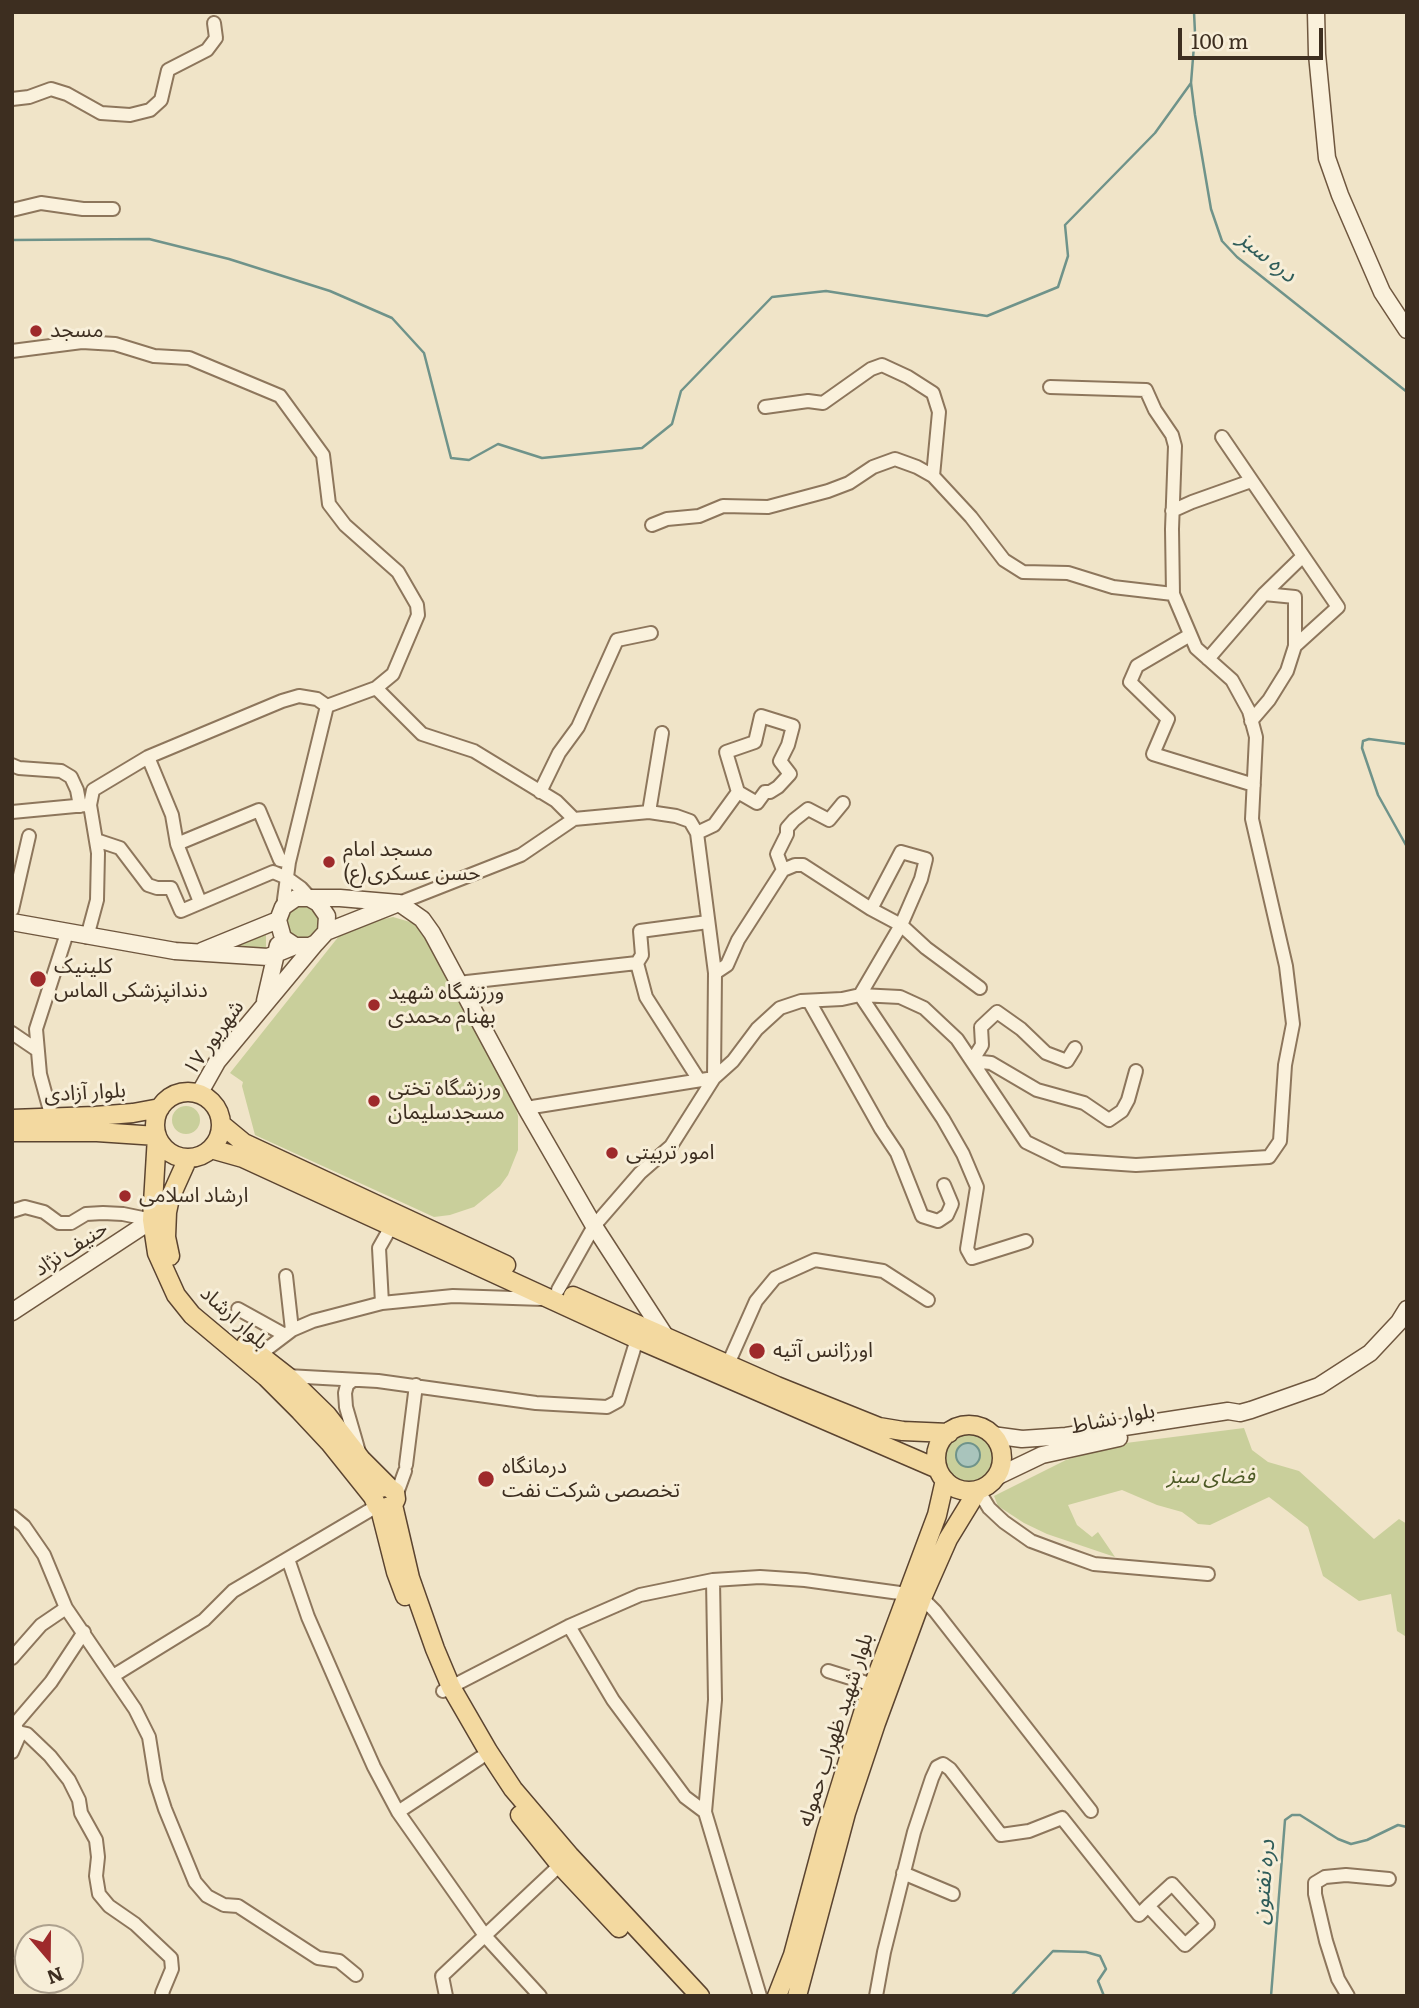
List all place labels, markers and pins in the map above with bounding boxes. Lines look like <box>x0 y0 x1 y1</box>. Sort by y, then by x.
place label: مسجد <box>50 318 103 344</box>
marker: مسجد <box>28 323 44 339</box>
place label: مسجد امام حسن عسکری(ع) <box>343 837 481 887</box>
marker: مسجد امام حسن عسکری(ع) <box>321 854 337 870</box>
place label: کلینیک دندانپزشکی الماس <box>54 954 208 1004</box>
marker: کلینیک دندانپزشکی الماس <box>28 969 48 989</box>
place label: ورزشگاه شهید بهنام محمدی <box>388 980 504 1030</box>
marker: ورزشگاه شهید بهنام محمدی <box>366 997 382 1013</box>
place label: ورزشگاه تختی مسجدسلیمان <box>388 1076 505 1126</box>
marker: ورزشگاه تختی مسجدسلیمان <box>366 1093 382 1109</box>
place label: امور تربیتی <box>626 1140 715 1166</box>
marker: امور تربیتی <box>604 1145 620 1161</box>
place label: ارشاد اسلامی <box>139 1183 248 1209</box>
marker: ارشاد اسلامی <box>117 1188 133 1204</box>
place label: اورژانس آتیه <box>773 1338 873 1364</box>
marker: اورژانس آتیه <box>747 1341 767 1361</box>
place label: درمانگاه تخصصی شرکت نفت <box>502 1454 680 1504</box>
marker: درمانگاه تخصصی شرکت نفت <box>476 1469 496 1489</box>

